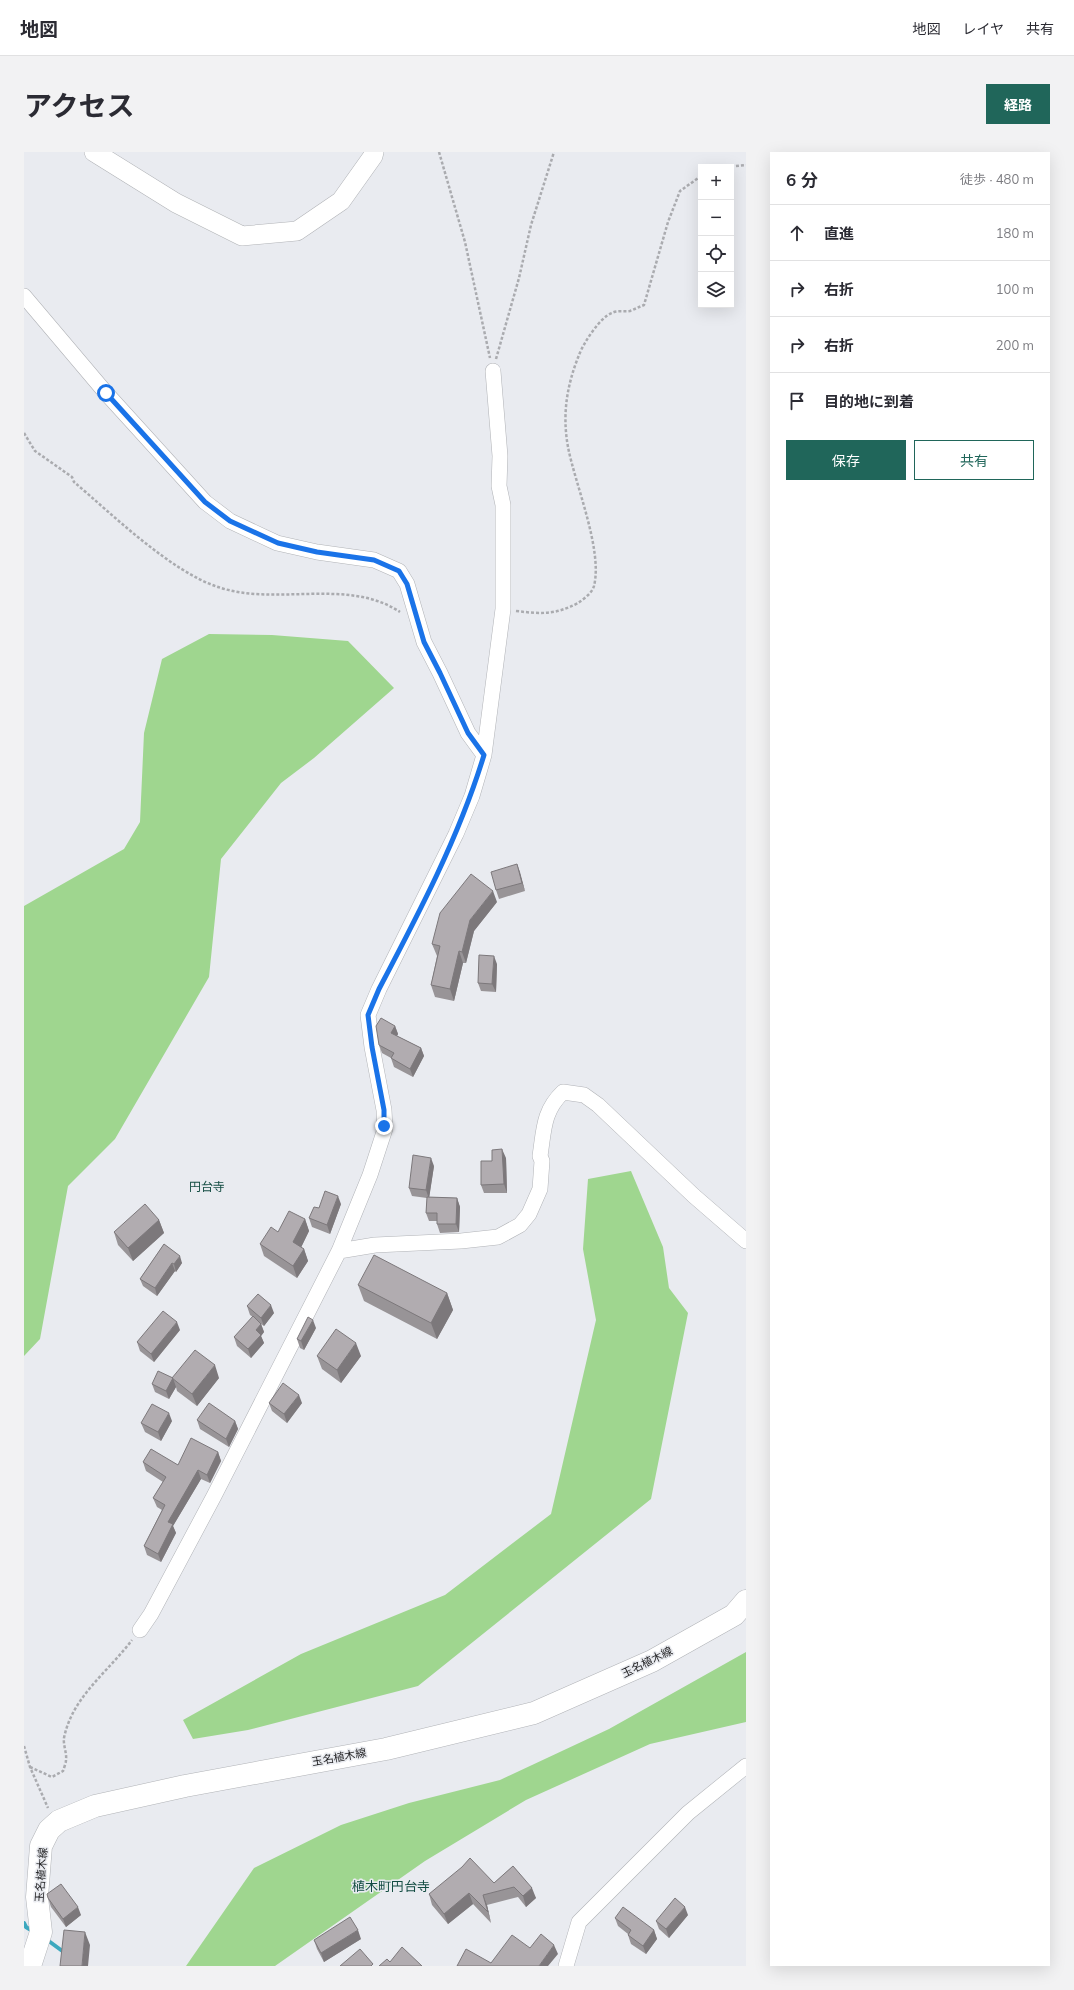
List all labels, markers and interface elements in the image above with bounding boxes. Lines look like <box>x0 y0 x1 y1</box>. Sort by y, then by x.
text: 地図 <box>20 17 58 41</box>
text: 地図 <box>912 20 940 38</box>
text: レイヤ <box>962 20 1004 38</box>
text: 共有 <box>1026 20 1054 38</box>
button: 経路 <box>986 84 1050 124</box>
text: アクセス <box>24 88 135 123</box>
map controls <box>698 164 734 308</box>
button: + <box>698 164 734 200</box>
text: 6 分 <box>786 169 818 190</box>
text: 徒歩 · 480 m <box>960 171 1034 187</box>
button: − <box>698 200 734 236</box>
icon: ahead <box>786 222 808 244</box>
text: 直進 <box>824 224 854 243</box>
text: 180 m <box>996 225 1034 241</box>
button: locate <box>698 236 734 272</box>
button: layers <box>698 272 734 308</box>
icon: right <box>786 278 808 300</box>
text: 右折 <box>824 280 854 299</box>
text: 100 m <box>996 281 1034 297</box>
icon: right <box>786 334 808 356</box>
text: 右折 <box>824 336 854 355</box>
text: 200 m <box>996 337 1034 353</box>
route start <box>97 384 115 402</box>
icon: arrive <box>786 390 808 412</box>
text: 目的地に到着 <box>824 392 914 411</box>
button: 保存 <box>786 440 906 480</box>
button: 共有 <box>914 440 1034 480</box>
route end <box>375 1117 393 1135</box>
district label: 円台寺 <box>189 1179 225 1194</box>
street label: 玉名植木線 <box>619 1644 675 1680</box>
street label: 玉名植木線 <box>311 1745 367 1769</box>
street label: 玉名植木線 <box>32 1847 50 1903</box>
district label: 植木町円台寺 <box>352 1878 430 1894</box>

